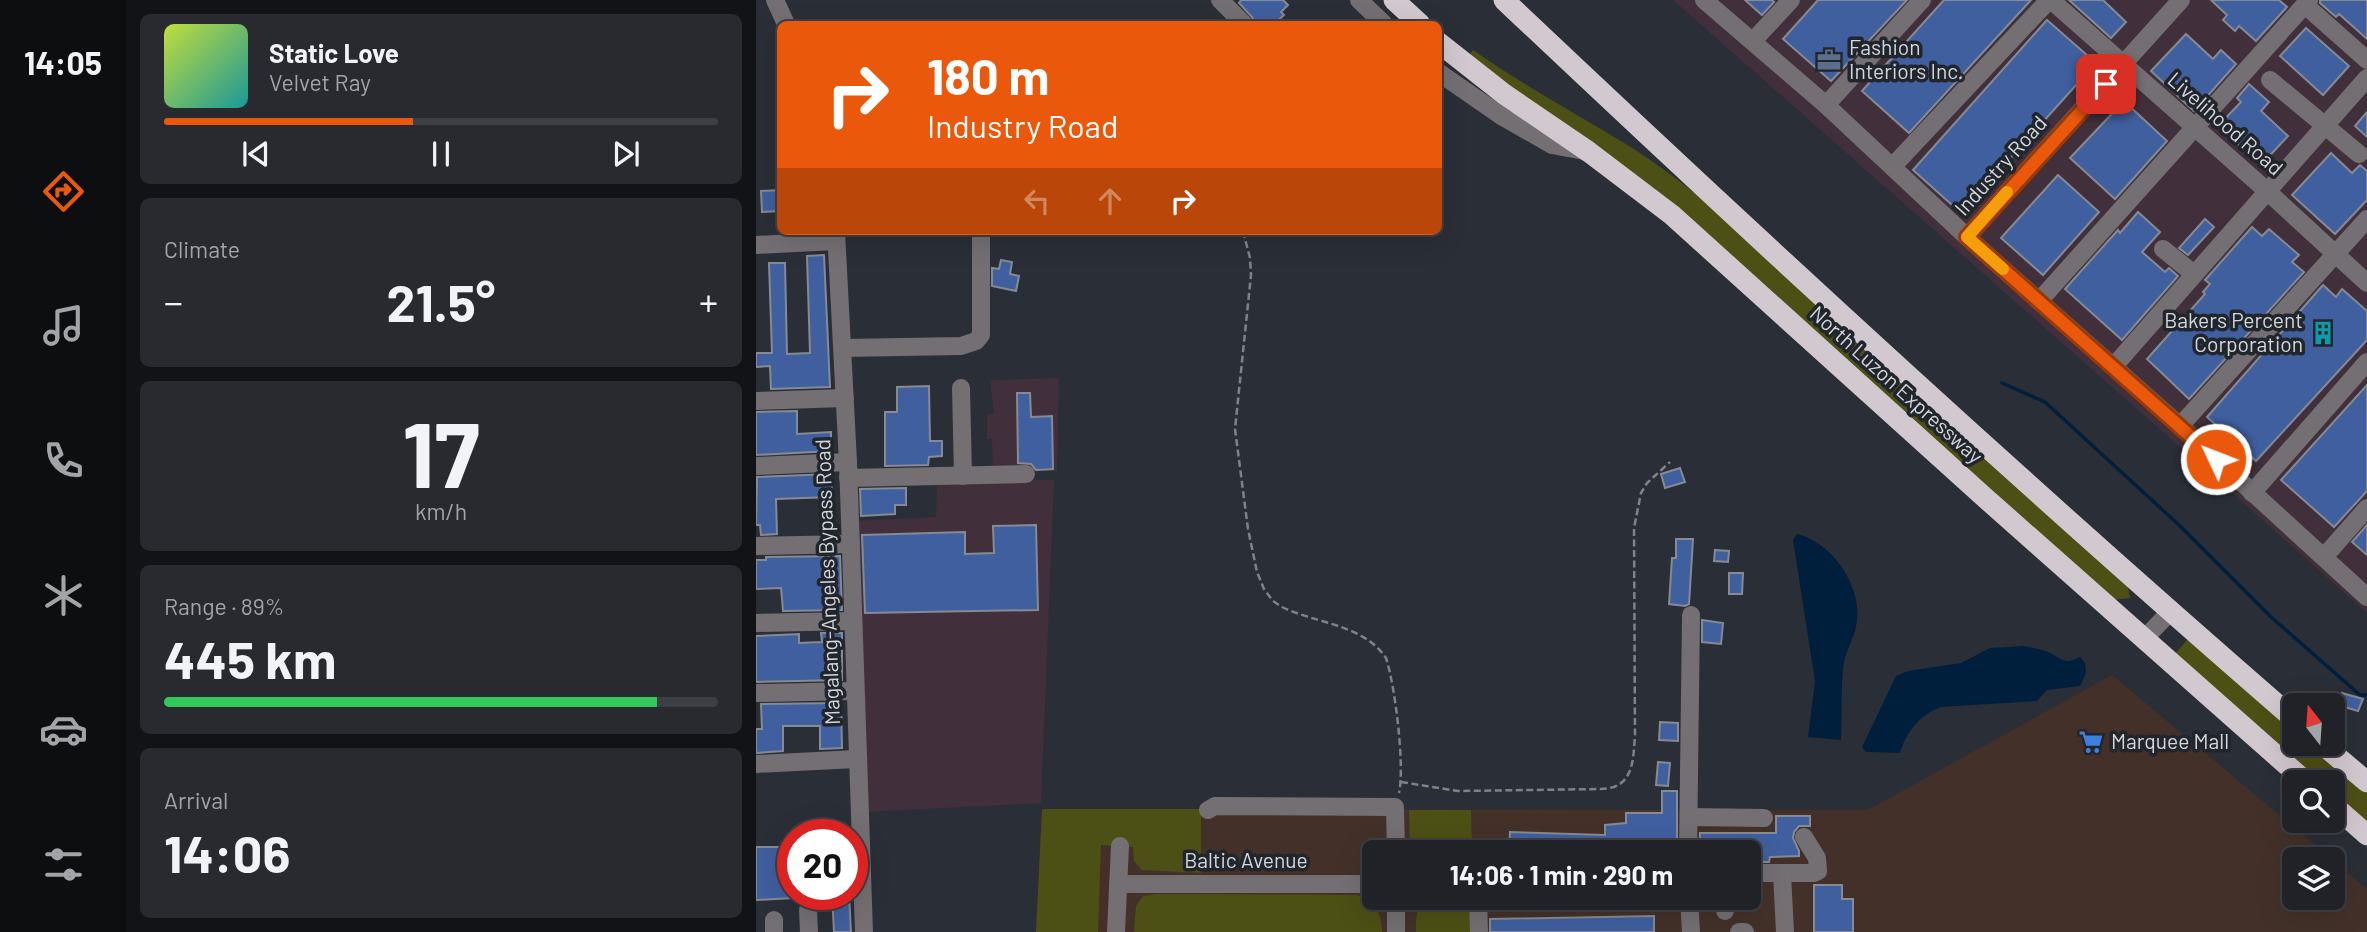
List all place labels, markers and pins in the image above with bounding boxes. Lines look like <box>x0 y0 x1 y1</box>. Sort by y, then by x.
place label: Fashion Interiors Inc. <box>1849 34 1963 83</box>
office icon: Fashion Interiors Inc. <box>1815 46 1843 74</box>
pin <box>2076 54 2136 114</box>
place label: Bakers Percent Corporation <box>2164 307 2303 356</box>
building icon: Bakers Percent Corporation <box>2309 319 2337 347</box>
supermarket icon: Marquee Mall <box>2077 728 2105 756</box>
place label: Marquee Mall <box>2111 728 2229 753</box>

